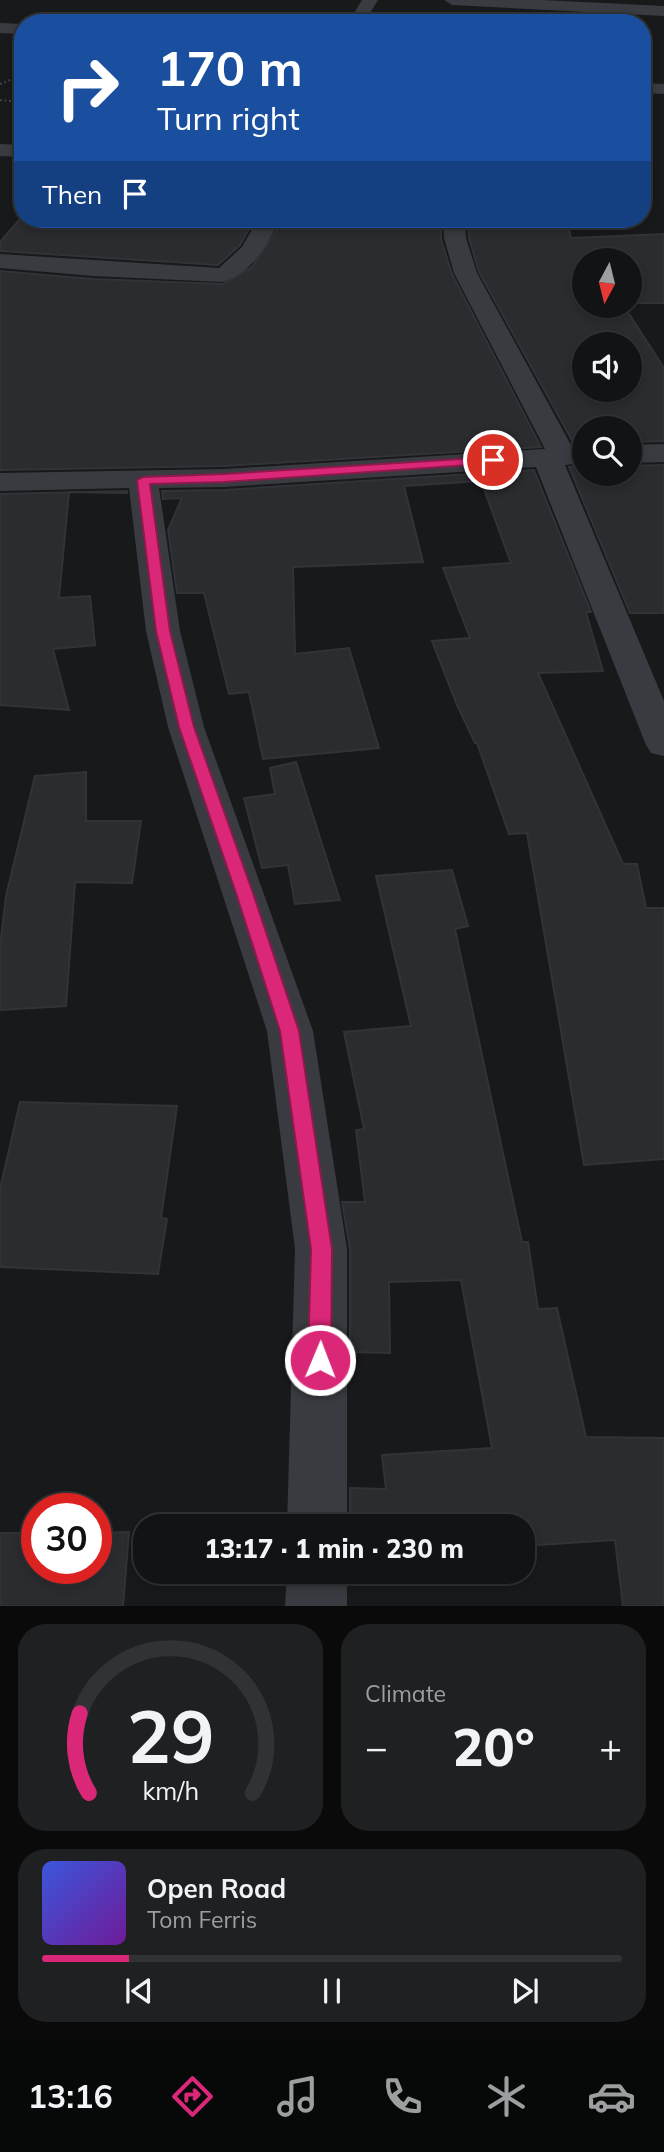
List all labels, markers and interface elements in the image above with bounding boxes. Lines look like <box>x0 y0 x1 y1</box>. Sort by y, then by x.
text: 170 m <box>157 37 303 98</box>
icon: right <box>42 42 133 133</box>
text: Turn right <box>157 98 300 138</box>
icon: arrive <box>116 175 154 213</box>
text: Then <box>42 178 102 211</box>
north arrow <box>572 248 642 318</box>
map controls <box>572 248 642 486</box>
button: sound <box>572 332 642 402</box>
button: search <box>572 416 642 486</box>
pin <box>463 430 523 490</box>
icon: arrive <box>474 441 512 479</box>
position arrow <box>283 1323 357 1397</box>
speed limit sign: 30 <box>21 1493 112 1584</box>
text: 13:17 · 1 min · 230 m <box>204 1532 464 1565</box>
text: Climate <box>365 1679 446 1708</box>
text: 29 <box>127 1691 214 1782</box>
text: 20° <box>452 1714 535 1779</box>
text: − <box>365 1723 388 1771</box>
text: + <box>599 1723 622 1771</box>
text: km/h <box>142 1775 199 1806</box>
text: Open Road <box>147 1872 286 1905</box>
text: Tom Ferris <box>147 1905 257 1934</box>
icon: previous <box>120 1972 158 2010</box>
icon: pause <box>313 1972 351 2010</box>
icon: next <box>506 1972 544 2010</box>
icon: directions <box>168 2072 217 2121</box>
icon: music <box>273 2072 322 2121</box>
icon: phone <box>378 2072 427 2121</box>
icon: climate <box>482 2072 531 2121</box>
icon: car <box>587 2072 636 2121</box>
text: 13:16 <box>28 2076 113 2116</box>

